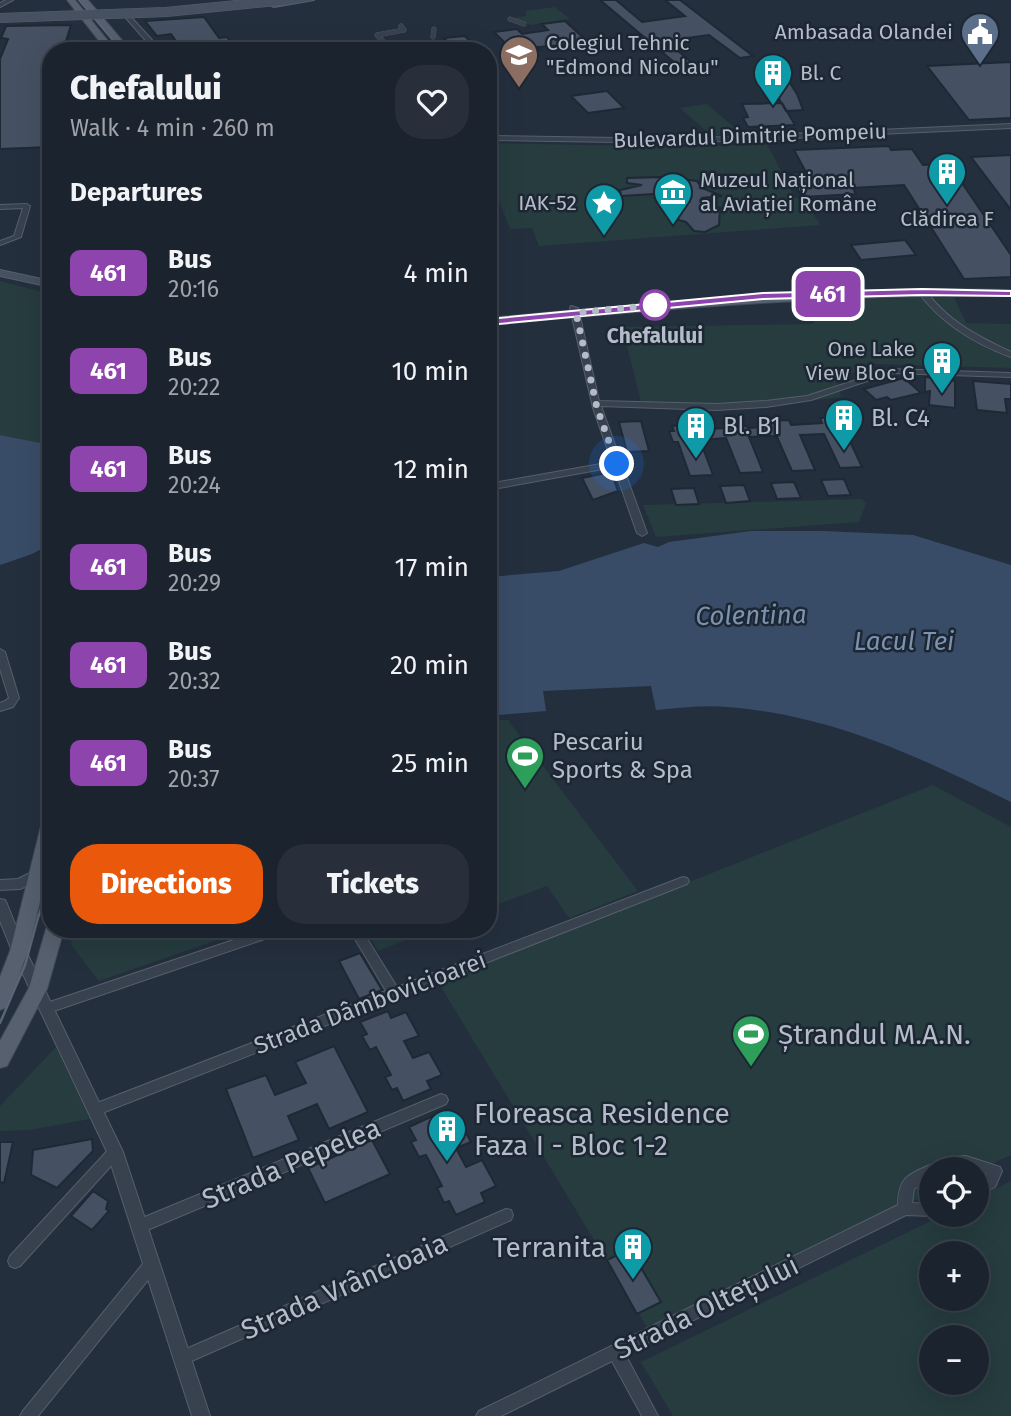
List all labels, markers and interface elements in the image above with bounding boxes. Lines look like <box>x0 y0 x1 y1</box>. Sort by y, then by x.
public building icon: Ambasada Olandei <box>959 11 1001 66</box>
place label: Ambasada Olandei <box>775 19 953 45</box>
place label: Colegiul Tehnic "Edmond Nicolau" <box>546 30 719 80</box>
school or university icon: Colegiul Tehnic "Edmond Nicolau" <box>498 34 540 89</box>
building icon: Bl. C <box>752 52 794 107</box>
place label: Bl. C <box>800 60 842 86</box>
button: heart <box>395 65 469 139</box>
text: Chefalului <box>70 68 222 108</box>
text: Walk · 4 min · 260 m <box>70 114 275 142</box>
street label: Bulevardul Dimitrie Pompeiu <box>613 118 887 154</box>
building icon: Clădirea F <box>926 151 968 206</box>
place label: Muzeul Național al Aviației Române <box>700 167 877 217</box>
museum icon: Muzeul Național al Aviației Române <box>652 171 694 226</box>
text: Departures <box>70 177 203 208</box>
place icon: IAK-52 <box>583 182 625 237</box>
place label: IAK-52 <box>518 190 577 216</box>
place label: Clădirea F <box>900 206 994 232</box>
text: Bus <box>168 244 211 275</box>
text: 4 min <box>403 258 469 289</box>
text: 461 <box>90 259 127 287</box>
line badge: 461 <box>788 271 868 317</box>
text: 20:16 <box>168 275 219 303</box>
text: 461 <box>810 280 846 308</box>
marker: Chefalului <box>640 290 670 320</box>
place label: Chefalului <box>607 323 703 349</box>
place label: One Lake View Bloc G <box>805 336 915 386</box>
building icon: One Lake View Bloc G <box>921 340 963 395</box>
text: Bus <box>168 342 211 373</box>
text: 10 min <box>391 356 469 387</box>
text: 461 <box>90 357 127 385</box>
text: 20:22 <box>168 373 221 401</box>
building icon: Bl. C4 <box>823 397 865 452</box>
place label: Bl. C4 <box>871 404 930 432</box>
building icon: Bl. B1 <box>675 405 717 460</box>
place label: Bl. B1 <box>723 412 781 440</box>
text: Bus <box>168 440 211 471</box>
your location <box>599 446 634 481</box>
text: 12 min <box>393 454 469 485</box>
text: 461 <box>90 455 127 483</box>
text: 20:24 <box>168 471 221 499</box>
text: Bus <box>168 538 211 569</box>
text: 17 min <box>394 552 469 583</box>
text: 461 <box>90 553 127 581</box>
text: 20:29 <box>168 569 221 597</box>
water label: Colentina <box>695 599 807 632</box>
water label: Lacul Tei <box>854 626 954 657</box>
text: Bus <box>168 636 211 667</box>
text: 20 min <box>390 650 469 681</box>
text: 461 <box>90 651 127 679</box>
text: 20:32 <box>168 667 221 695</box>
place label: Pescariu Sports & Spa <box>552 728 693 784</box>
text: Bus <box>168 734 211 765</box>
sports icon: Pescariu Sports & Spa <box>504 735 546 790</box>
text: 25 min <box>391 748 469 779</box>
text: 461 <box>90 749 127 777</box>
text: 20:37 <box>168 765 220 793</box>
button: Directions <box>70 844 263 924</box>
button: Tickets <box>277 844 469 924</box>
street label: Strada Dâmbovicioarei <box>250 946 490 1060</box>
sports icon: Ștrandul M.A.N. <box>730 1013 772 1068</box>
place label: Ștrandul M.A.N. <box>778 1018 971 1052</box>
place label: Floreasca Residence Faza I - Bloc 1-2 <box>474 1097 730 1162</box>
building icon: Floreasca Residence Faza I - Bloc 1-2 <box>426 1108 468 1163</box>
street label: Strada Pepelea <box>197 1111 385 1216</box>
map controls <box>919 1157 989 1395</box>
button: locate <box>919 1157 989 1227</box>
street label: Strada Vrâncioaia <box>236 1226 452 1347</box>
building icon: Terranita <box>612 1226 654 1281</box>
place label: Terranita <box>492 1231 606 1264</box>
button: + <box>919 1241 989 1311</box>
street label: Strada Oltețului <box>609 1249 804 1367</box>
button: − <box>919 1325 989 1395</box>

